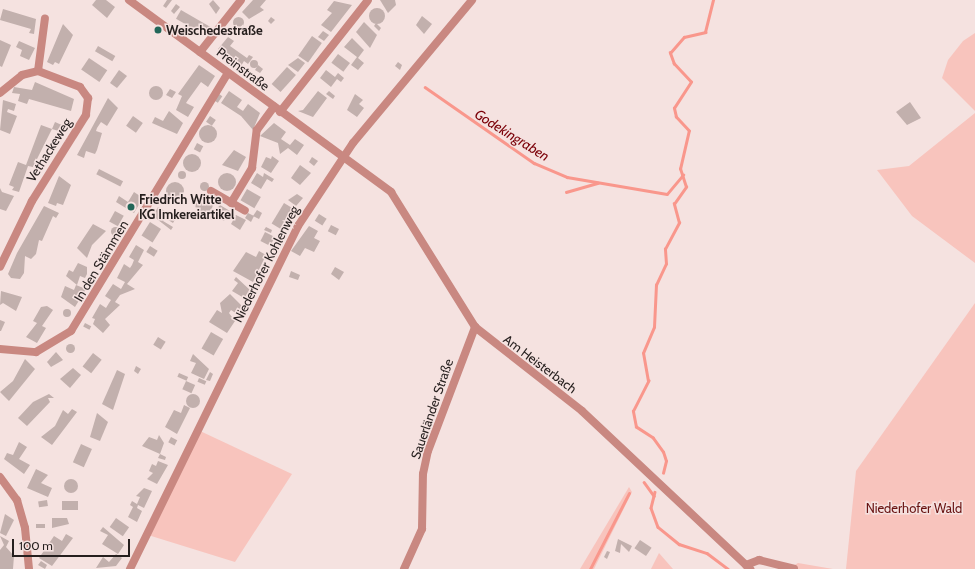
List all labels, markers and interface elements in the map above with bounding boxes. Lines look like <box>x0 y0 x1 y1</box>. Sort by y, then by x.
place label: Weischedestraße <box>166 22 263 38</box>
marker: Weischedestraße <box>153 25 163 35</box>
street label: Preinstraße <box>214 44 272 94</box>
water label: Godekingraben <box>472 105 552 165</box>
street label: Vethackeweg <box>23 115 75 185</box>
place label: Friedrich Witte KG Imkereiartikel <box>139 192 234 223</box>
marker: Friedrich Witte KG Imkereiartikel <box>126 202 136 212</box>
street label: Niederhofer Kohlenweg <box>230 203 302 325</box>
street label: In den Stämmen <box>71 217 131 305</box>
street label: Am Heisterbach <box>500 331 580 397</box>
street label: Sauerländer Straße <box>408 357 456 461</box>
park label: Niederhofer Wald <box>866 500 962 516</box>
scale bar <box>14 531 132 557</box>
text: 100 m <box>19 538 53 553</box>

